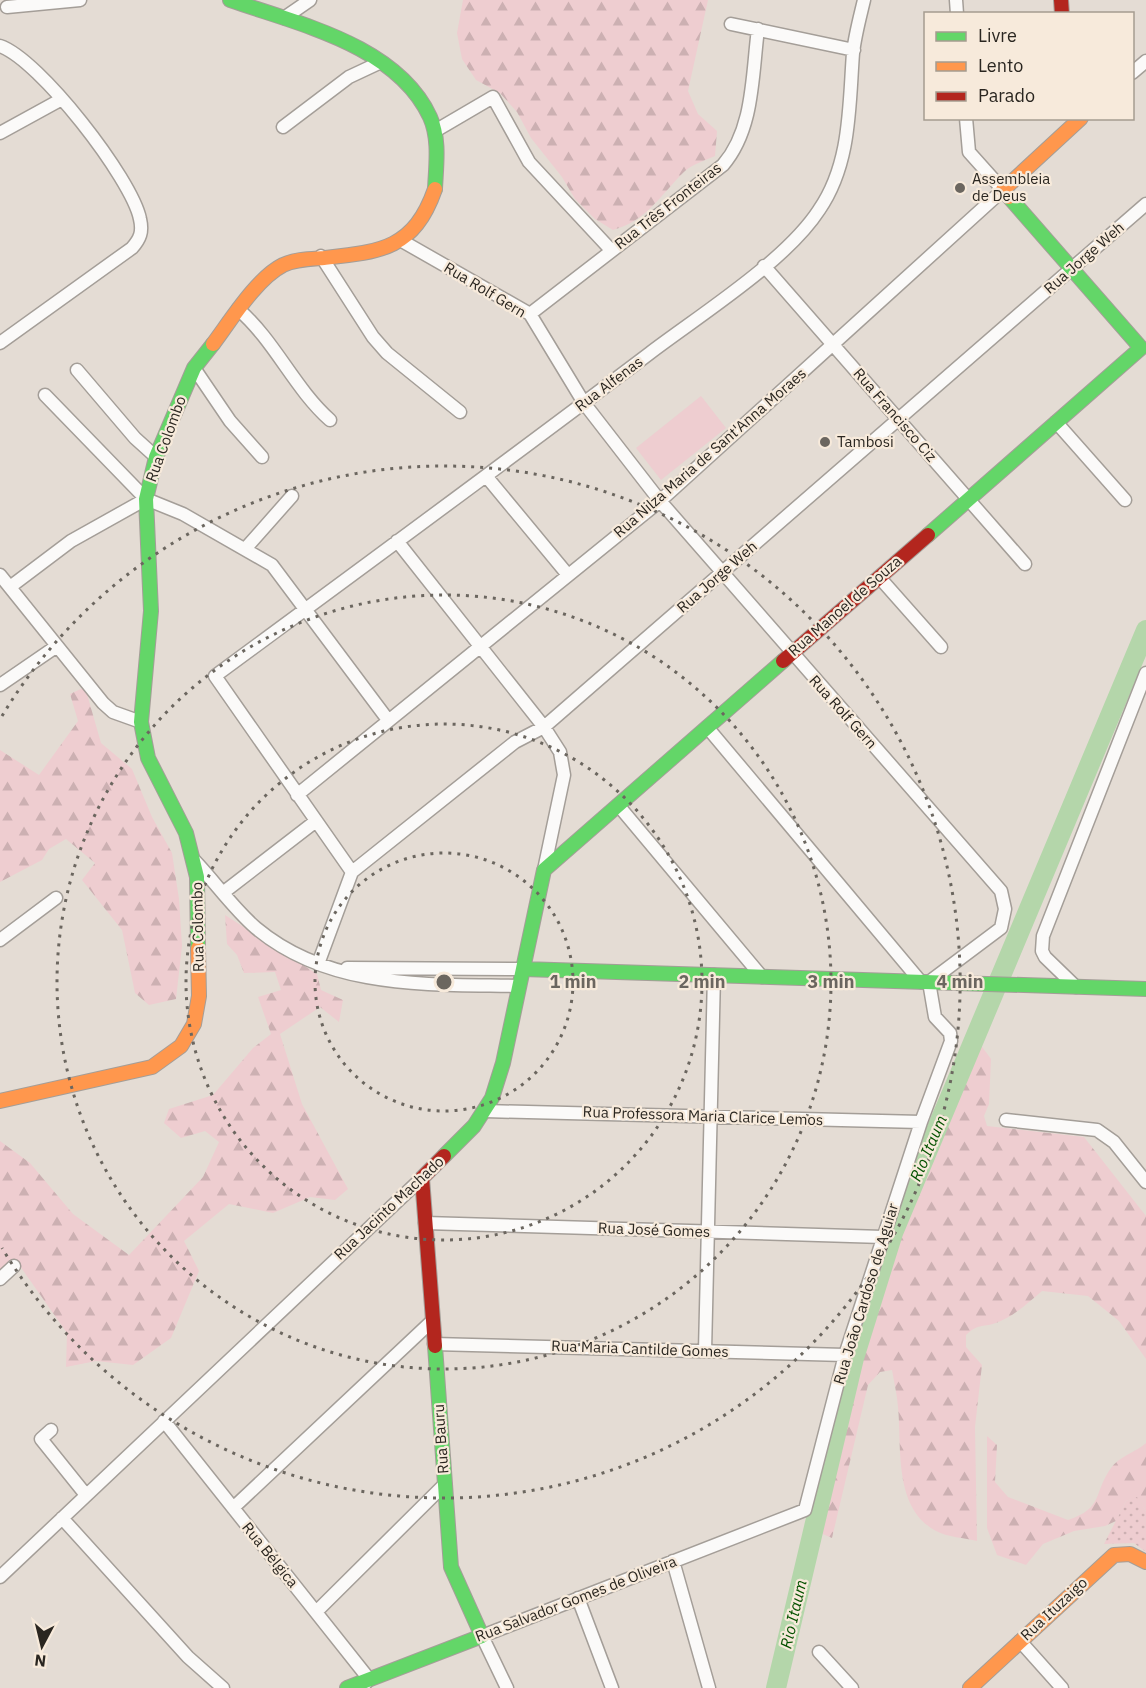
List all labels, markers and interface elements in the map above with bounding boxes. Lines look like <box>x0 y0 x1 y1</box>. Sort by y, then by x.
legend <box>924 12 1134 120</box>
text: Livre <box>978 24 1017 47</box>
text: Lento <box>978 54 1023 77</box>
text: Parado <box>978 84 1035 107</box>
street label: Rua Três Fronteiras <box>610 158 725 253</box>
place label: Assembleia de Deus <box>972 169 1050 205</box>
marker: Assembleia de Deus <box>953 181 967 195</box>
street label: Rua Jorge Weh <box>1040 218 1128 298</box>
street label: Rua Rolf Gern <box>441 258 530 322</box>
street label: Rua Alfenas <box>571 352 646 415</box>
street label: Rua Nilza Maria de Sant'Anna Moraes <box>609 364 810 542</box>
street label: Rua Francisco Ciz <box>850 364 941 465</box>
street label: Rua Colombo <box>141 393 190 484</box>
place label: Tambosi <box>837 432 894 451</box>
marker: Tambosi <box>818 435 832 449</box>
street label: Rua Jorge Weh <box>673 537 761 617</box>
street label: Rua Manoel de Souza <box>784 551 905 660</box>
street label: Rua Rolf Gern <box>805 671 881 752</box>
street label: Rua Colombo <box>187 882 208 972</box>
text: 1 min <box>549 970 597 993</box>
text: 2 min <box>678 970 726 993</box>
text: 3 min <box>807 970 855 993</box>
text: 4 min <box>936 970 984 993</box>
centre of rings <box>434 972 454 992</box>
street label: Rua Professora Maria Clarice Lemos <box>582 1102 824 1129</box>
water label: Rio Itaum <box>905 1112 951 1184</box>
street label: Rua Jacinto Machado <box>330 1152 448 1264</box>
street label: Rua João Cardoso de Aguiar <box>829 1200 902 1387</box>
street label: Rua José Gomes <box>598 1218 710 1241</box>
street label: Rua Maria Cantilde Gomes <box>551 1336 729 1361</box>
street label: Rua Bauru <box>429 1403 452 1475</box>
street label: Rua Bélgica <box>238 1518 303 1591</box>
street label: Rua Salvador Gomes de Oliveira <box>472 1551 679 1646</box>
street label: Rua Ituzaigo <box>1016 1573 1091 1644</box>
water label: Rio Itaum <box>775 1578 811 1650</box>
north arrow <box>12 1616 72 1676</box>
text: N <box>33 1650 47 1672</box>

